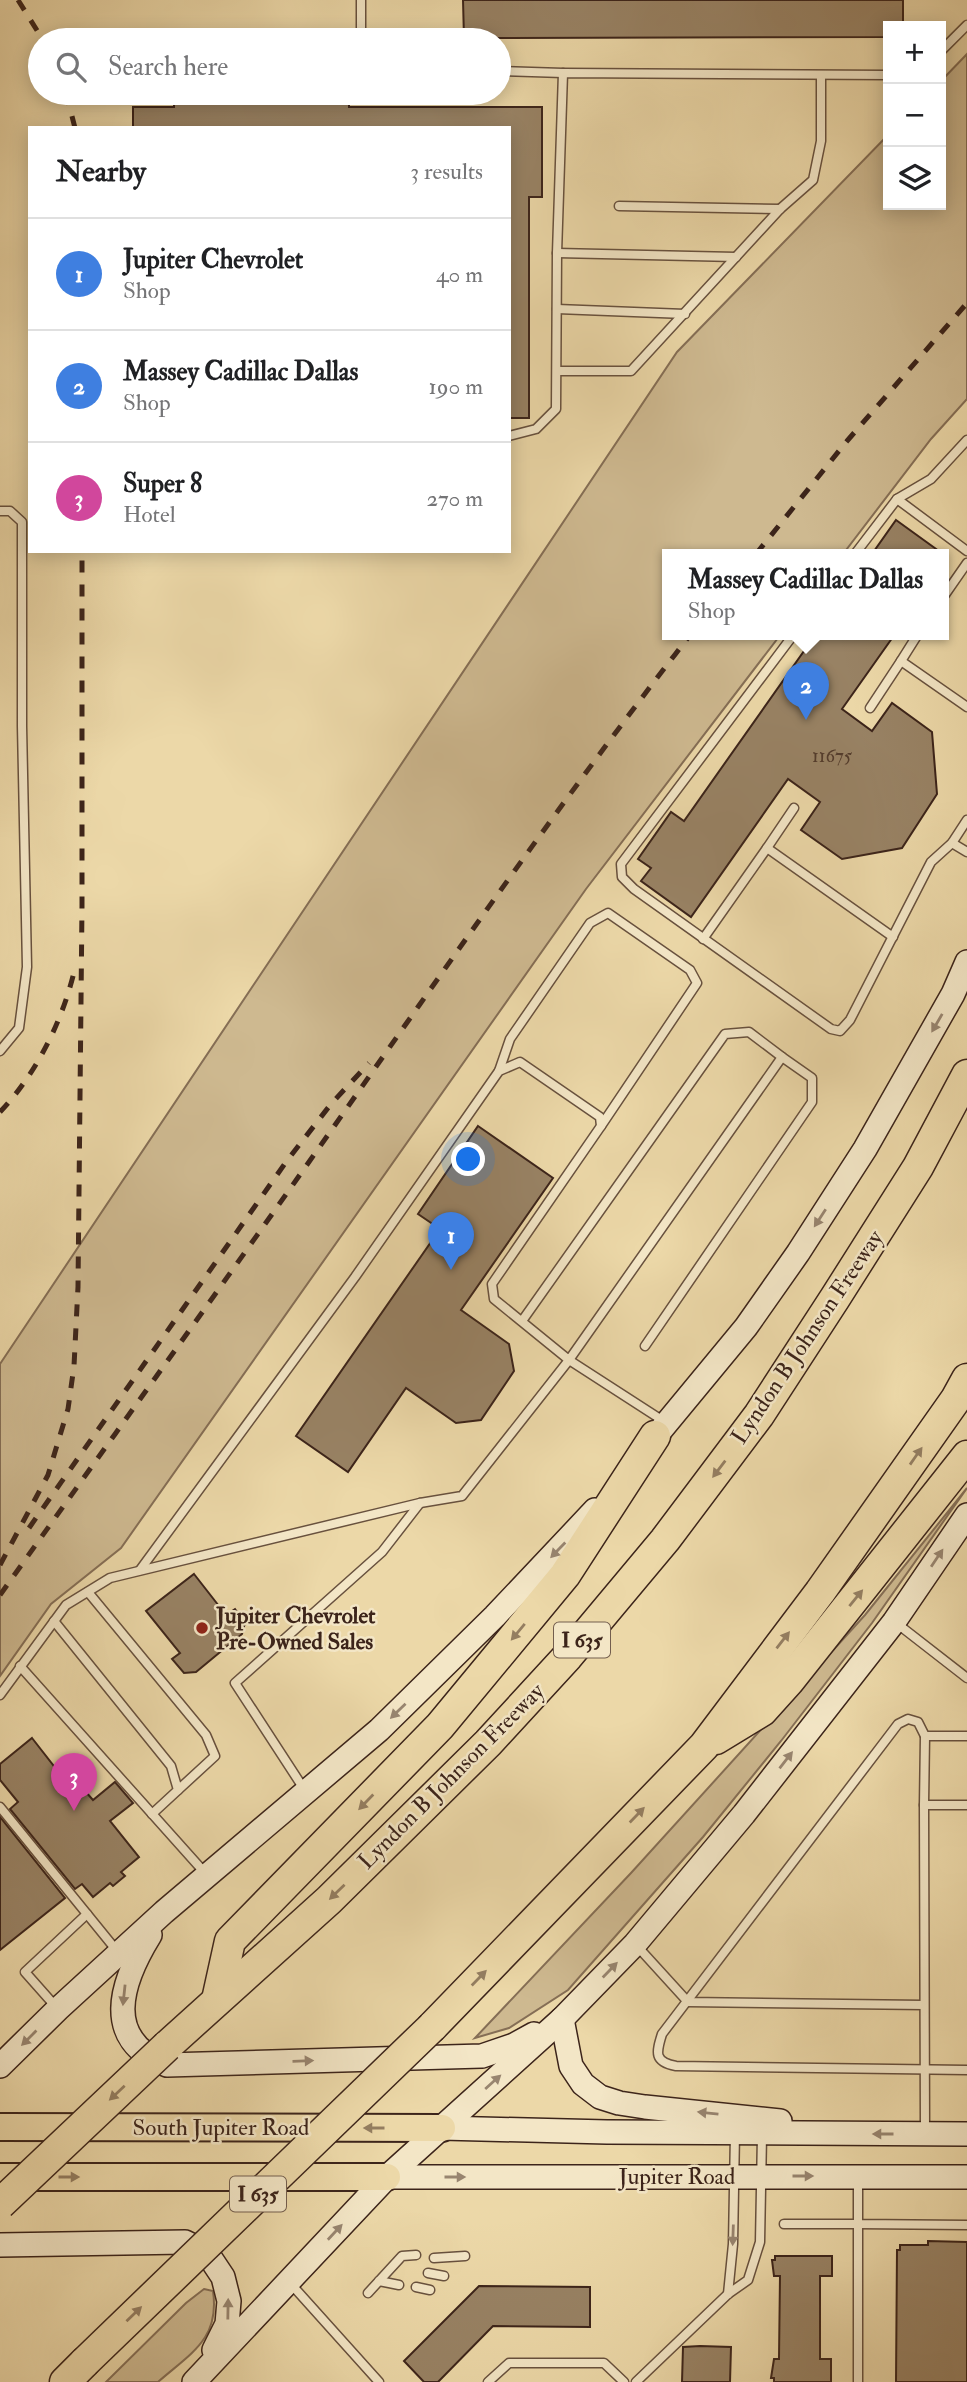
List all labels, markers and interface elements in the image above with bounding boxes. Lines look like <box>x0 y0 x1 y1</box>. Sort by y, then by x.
map controls <box>883 21 946 210</box>
button: + <box>883 21 946 84</box>
search box <box>28 28 511 105</box>
icon: search <box>52 48 90 86</box>
text: Search here <box>108 51 228 83</box>
button: − <box>883 84 946 147</box>
button: layers <box>883 147 946 210</box>
text: Nearby <box>56 153 146 190</box>
text: 3 results <box>410 157 483 186</box>
text: Jupiter Chevrolet <box>123 244 303 276</box>
text: 1 <box>75 260 83 289</box>
text: 40 m <box>436 260 483 289</box>
text: Shop <box>123 276 171 305</box>
text: Massey Cadillac Dallas <box>123 356 358 388</box>
text: 2 <box>73 372 85 401</box>
text: 190 m <box>429 372 483 401</box>
text: Shop <box>123 388 171 417</box>
text: Super 8 <box>123 468 202 500</box>
text: 3 <box>75 484 83 513</box>
text: 270 m <box>426 484 483 513</box>
text: Hotel <box>123 500 176 529</box>
popup <box>662 549 949 640</box>
text: Massey Cadillac Dallas <box>688 564 923 596</box>
text: Shop <box>688 596 735 625</box>
pin: 2 <box>783 662 829 720</box>
house number: 11675 <box>812 744 853 768</box>
one-way arrow <box>931 1013 943 1033</box>
your location <box>451 1142 485 1176</box>
one-way arrow <box>813 1209 827 1227</box>
pin: 1 <box>428 1212 474 1270</box>
street label: Lyndon B Johnson Freeway <box>725 1224 890 1450</box>
one-way arrow <box>909 1447 923 1465</box>
one-way arrow <box>711 1459 726 1477</box>
one-way arrow <box>550 1541 566 1558</box>
one-way arrow <box>930 1549 944 1567</box>
one-way arrow <box>848 1589 863 1606</box>
place label: Jupiter Chevrolet Pre-Owned Sales <box>215 1601 376 1656</box>
marker: Jupiter Chevrolet Pre-Owned Sales <box>194 1620 210 1636</box>
road number: I 635 <box>554 1622 610 1658</box>
one-way arrow <box>511 1624 526 1641</box>
one-way arrow <box>775 1631 789 1649</box>
street label: Lyndon B Johnson Freeway <box>352 1676 551 1875</box>
one-way arrow <box>389 1703 406 1720</box>
one-way arrow <box>779 1751 794 1769</box>
pin: 3 <box>51 1753 97 1811</box>
one-way arrow <box>359 1793 375 1810</box>
one-way arrow <box>629 1806 646 1823</box>
one-way arrow <box>329 1883 346 1899</box>
one-way arrow <box>601 1962 617 1979</box>
one-way arrow <box>471 1970 487 1987</box>
one-way arrow <box>118 1984 129 2006</box>
one-way arrow <box>21 2029 38 2045</box>
one-way arrow <box>292 2055 314 2066</box>
one-way arrow <box>484 2075 501 2090</box>
one-way arrow <box>109 2084 126 2100</box>
one-way arrow <box>697 2107 719 2118</box>
street label: South Jupiter Road <box>133 2113 309 2143</box>
one-way arrow <box>362 2122 384 2134</box>
one-way arrow <box>871 2128 893 2140</box>
street label: Jupiter Road <box>618 2162 735 2192</box>
one-way arrow <box>792 2170 814 2182</box>
one-way arrow <box>58 2171 80 2183</box>
one-way arrow <box>445 2171 467 2183</box>
road number: I 635 <box>230 2176 286 2212</box>
one-way arrow <box>327 2224 343 2241</box>
one-way arrow <box>727 2224 738 2246</box>
one-way arrow <box>222 2298 233 2320</box>
one-way arrow <box>125 2307 142 2323</box>

